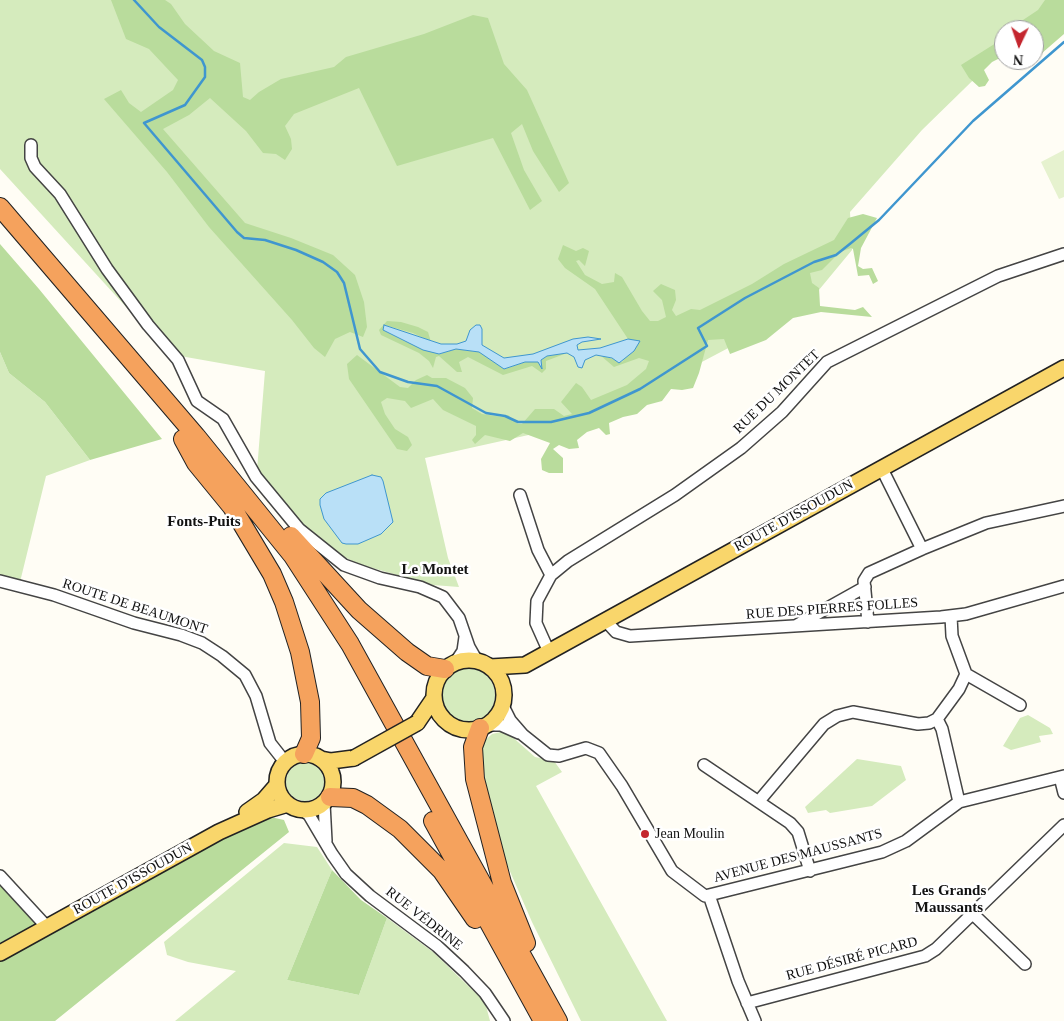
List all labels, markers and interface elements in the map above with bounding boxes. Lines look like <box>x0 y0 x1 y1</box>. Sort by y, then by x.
north arrow <box>994 20 1044 70</box>
text: N <box>1013 52 1024 67</box>
street label: RUE DU MONTET <box>730 347 824 437</box>
street label: ROUTE D'ISSOUDUN <box>732 476 856 556</box>
district label: Fonts-Puits <box>167 513 241 531</box>
district label: Le Montet <box>401 561 469 579</box>
street label: ROUTE DE BEAUMONT <box>60 576 210 638</box>
street label: RUE DES PIERRES FOLLES <box>745 595 919 623</box>
street label: AVENUE DES MAUSSANTS <box>712 825 884 887</box>
place label: Jean Moulin <box>655 826 725 842</box>
marker: Jean Moulin <box>639 828 651 840</box>
street label: ROUTE D'ISSOUDUN <box>71 839 195 919</box>
district label: Les Grands Maussants <box>912 882 986 917</box>
street label: RUE VÉDRINE <box>382 884 466 954</box>
street label: RUE DÉSIRÉ PICARD <box>784 933 920 985</box>

